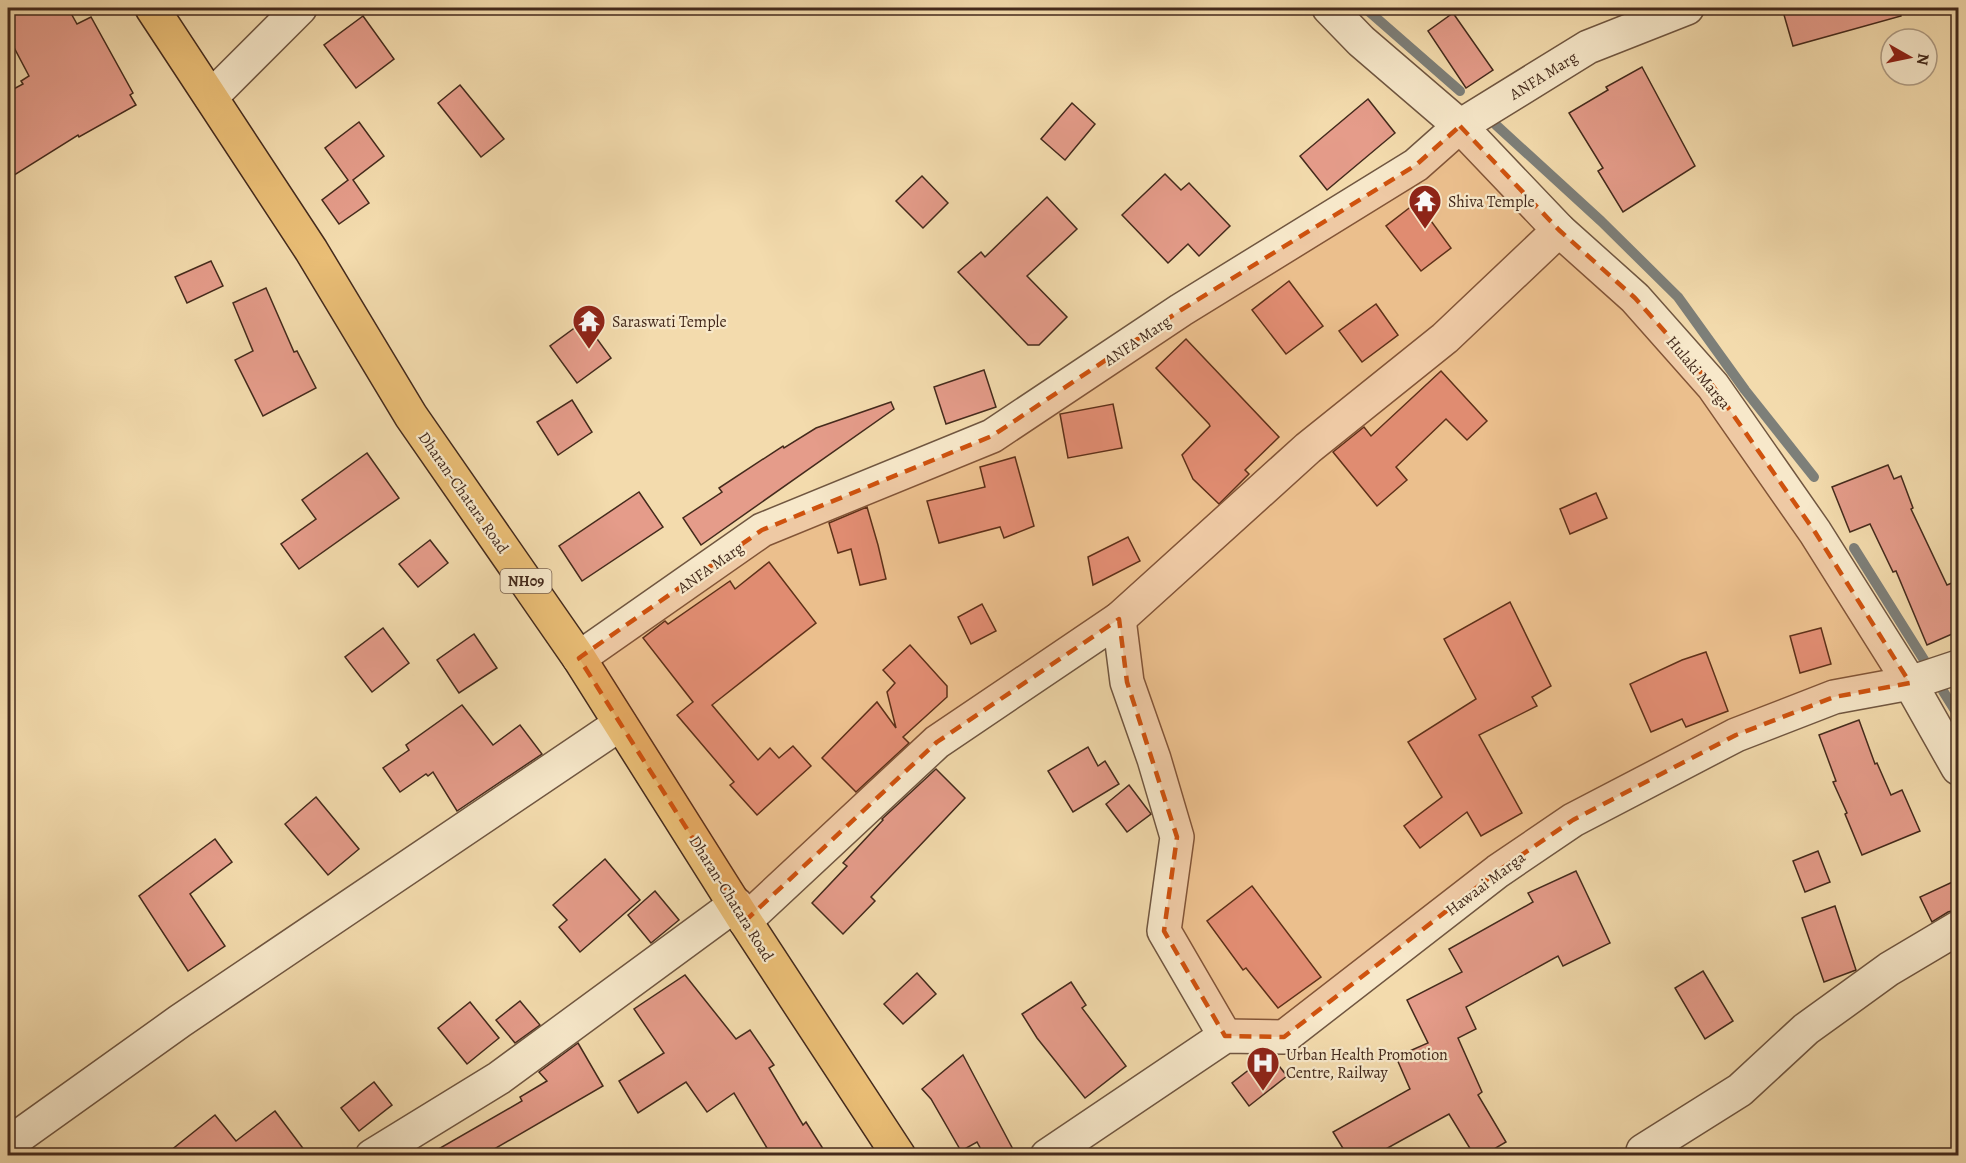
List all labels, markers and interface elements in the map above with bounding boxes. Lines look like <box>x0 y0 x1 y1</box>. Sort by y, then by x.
north arrow <box>1879 27 1939 87</box>
street label: ANFA Marg <box>1505 46 1582 106</box>
text: N <box>1911 52 1935 67</box>
temple icon: Shiva Temple <box>1407 183 1443 230</box>
place label: Shiva Temple <box>1448 191 1535 213</box>
temple icon: Saraswati Temple <box>571 303 607 350</box>
street label: ANFA Marg <box>1099 310 1175 372</box>
place label: Saraswati Temple <box>612 311 727 333</box>
street label: Hulaki Marga <box>1661 331 1736 415</box>
street label: Dharan-Chatara Road <box>413 427 514 558</box>
street label: ANFA Marg <box>672 537 748 599</box>
road number: NH09 <box>500 569 552 593</box>
street label: Dharan-Chatara Road <box>684 832 779 966</box>
street label: Hawaai Marga <box>1441 846 1530 921</box>
place label: Urban Health Promotion Centre, Railway <box>1286 1044 1448 1084</box>
hospital icon: Urban Health Promotion Centre, Railway <box>1245 1045 1281 1092</box>

